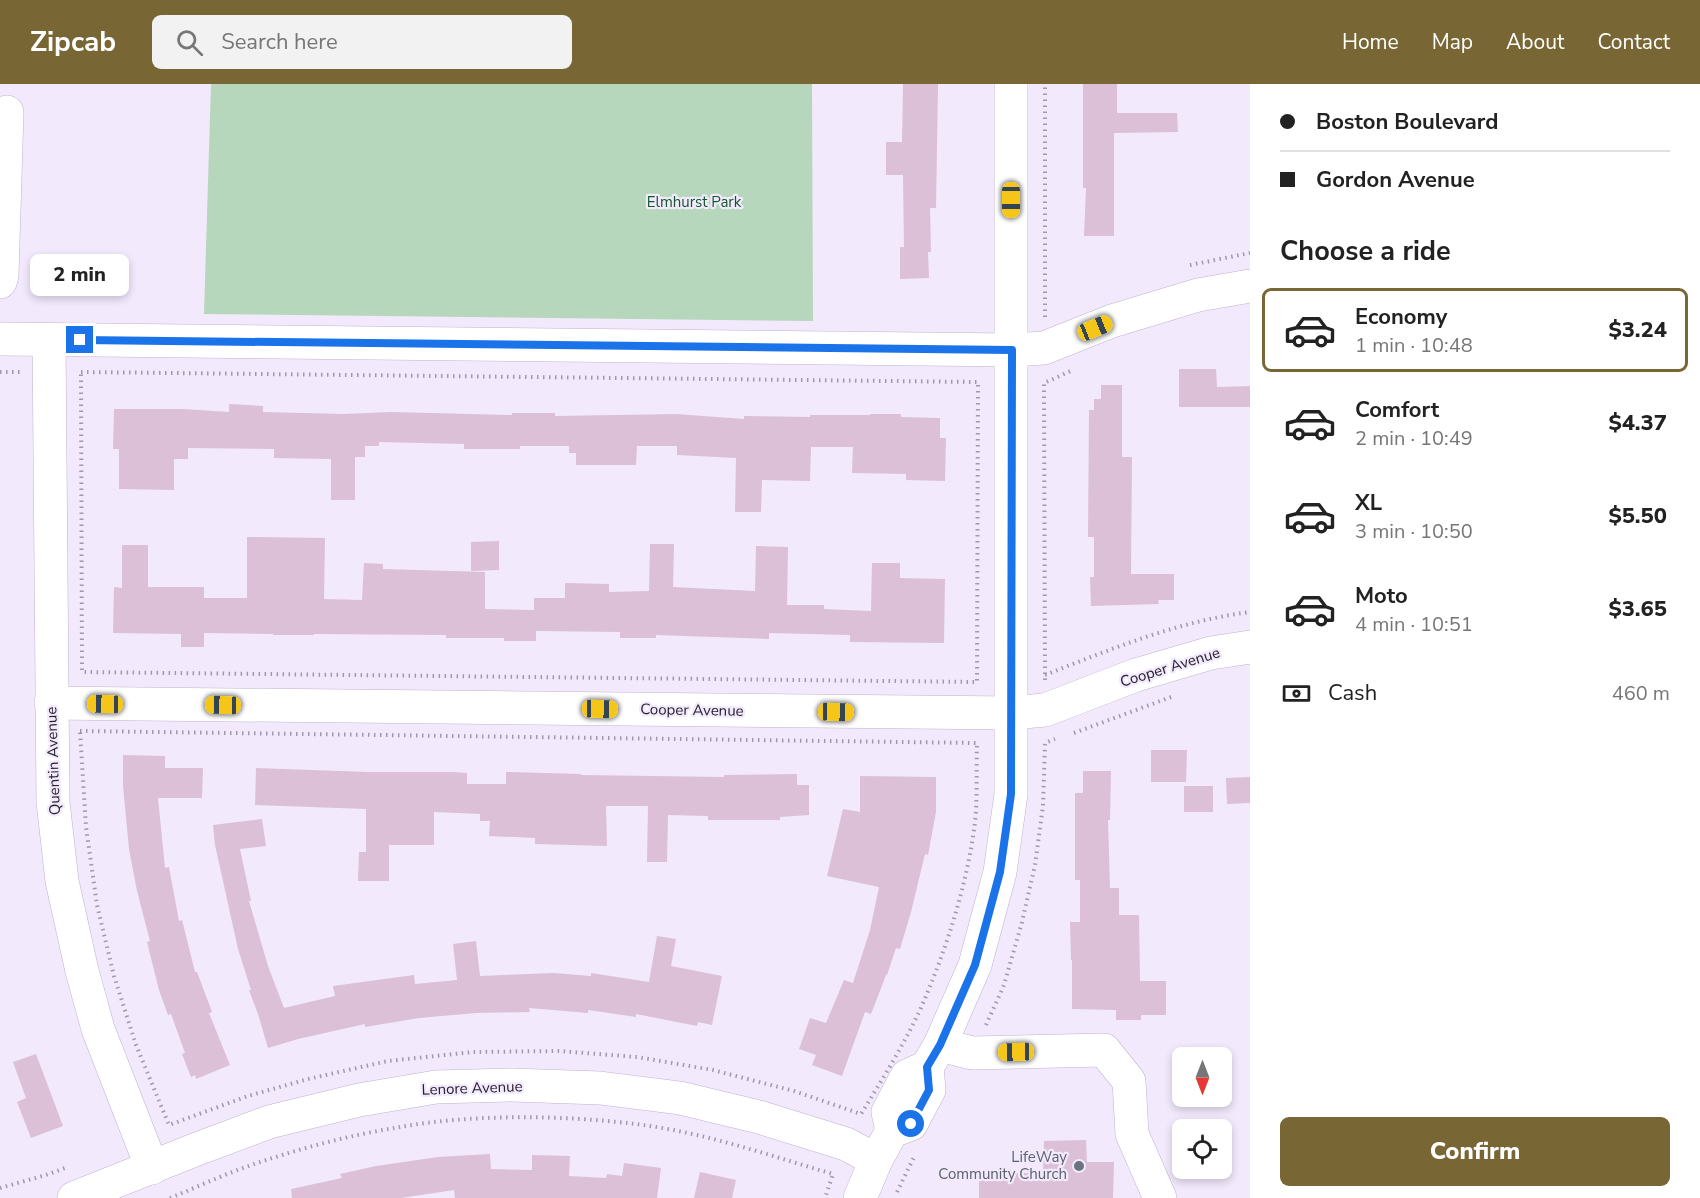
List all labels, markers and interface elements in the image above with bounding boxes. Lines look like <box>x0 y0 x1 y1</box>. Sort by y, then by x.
search box <box>152 15 572 69</box>
text: Zipcab <box>30 23 116 61</box>
icon: search <box>173 26 206 59</box>
text: Search here <box>221 27 338 57</box>
text: Home <box>1342 28 1399 56</box>
text: Map <box>1432 28 1473 56</box>
text: About <box>1506 28 1564 56</box>
text: Contact <box>1597 28 1670 56</box>
text: Boston Boulevard <box>1316 107 1499 137</box>
text: Gordon Avenue <box>1316 165 1475 195</box>
car <box>1002 182 1020 218</box>
park label: Elmhurst Park <box>647 192 742 212</box>
text: Choose a ride <box>1280 233 1451 270</box>
callout: 2 min <box>31 253 130 295</box>
text: 2 min <box>53 261 106 288</box>
text: Economy <box>1355 302 1447 332</box>
icon: car <box>1283 303 1337 357</box>
car <box>1075 313 1115 343</box>
text: $3.24 <box>1608 315 1667 345</box>
route end <box>66 326 93 353</box>
text: 1 min · 10:48 <box>1355 332 1473 359</box>
text: Comfort <box>1355 395 1439 425</box>
icon: car <box>1283 396 1337 450</box>
text: $4.37 <box>1608 408 1667 438</box>
text: 2 min · 10:49 <box>1355 425 1473 452</box>
text: XL <box>1355 488 1382 518</box>
icon: car <box>1283 489 1337 543</box>
text: $5.50 <box>1608 501 1667 531</box>
text: 3 min · 10:50 <box>1355 518 1473 545</box>
text: Moto <box>1355 581 1408 611</box>
icon: car <box>1283 582 1337 636</box>
text: $3.65 <box>1608 594 1667 624</box>
text: 4 min · 10:51 <box>1355 611 1473 638</box>
street label: Cooper Avenue <box>1118 642 1222 692</box>
icon: cash <box>1280 677 1313 710</box>
text: Cash <box>1328 678 1377 708</box>
text: 460 m <box>1612 680 1670 707</box>
car <box>87 695 123 713</box>
car <box>205 696 241 714</box>
street label: Cooper Avenue <box>640 699 744 721</box>
car <box>582 700 618 718</box>
car <box>818 703 854 721</box>
street label: Quentin Avenue <box>41 706 65 816</box>
car <box>998 1043 1034 1061</box>
north arrow <box>1172 1047 1232 1107</box>
map controls <box>1172 1047 1232 1179</box>
street label: Lenore Avenue <box>421 1076 523 1100</box>
route start <box>897 1110 924 1137</box>
button: Confirm <box>1280 1117 1670 1186</box>
button: locate <box>1172 1119 1232 1179</box>
place label: LifeWay Community Church <box>938 1147 1067 1184</box>
marker: LifeWay Community Church <box>1072 1159 1086 1173</box>

